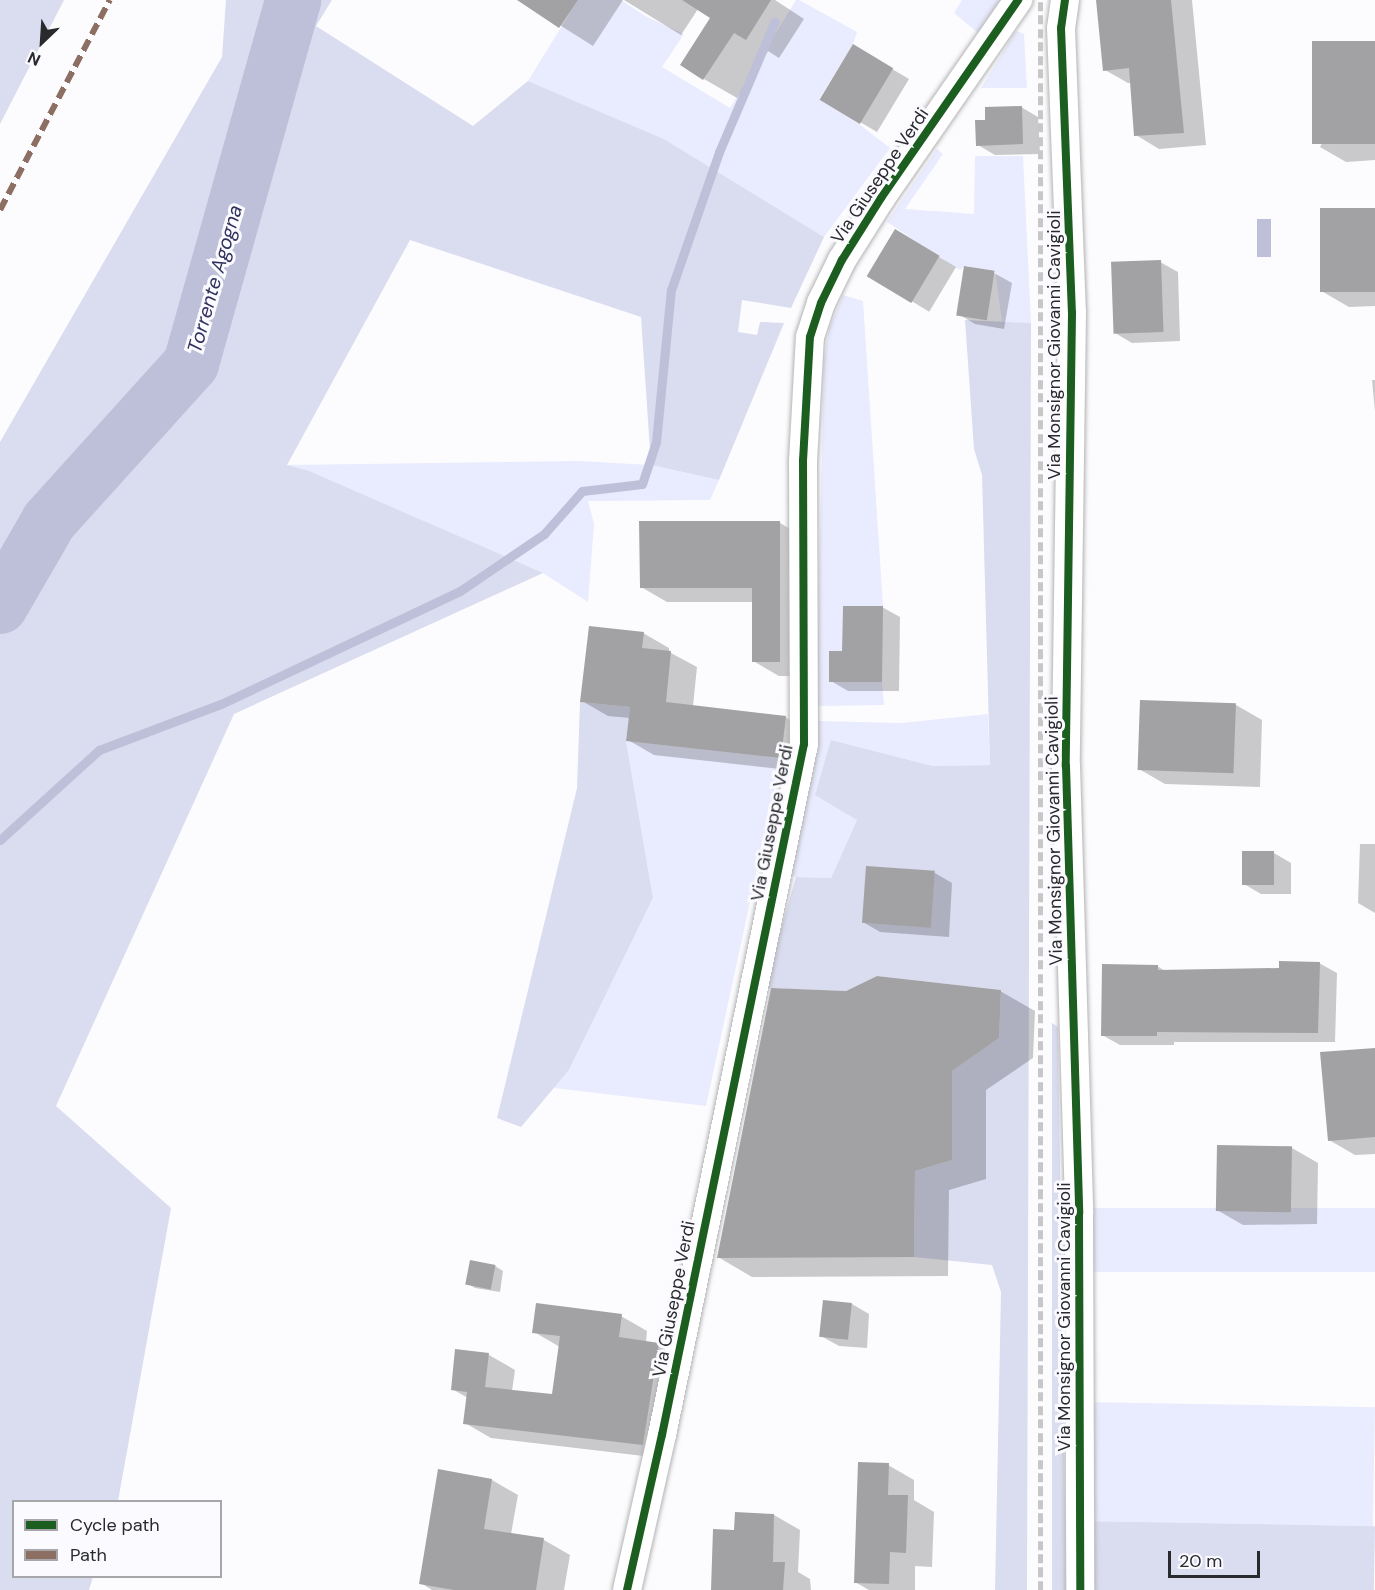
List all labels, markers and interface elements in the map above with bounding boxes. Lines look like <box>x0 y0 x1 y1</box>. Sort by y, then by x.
north arrow <box>12 12 72 72</box>
text: N <box>24 47 44 71</box>
street label: Via Giuseppe Verdi <box>827 104 933 248</box>
water label: Torrente Agogna <box>182 202 248 356</box>
street label: Via Monsignor Giovanni Cavigioli <box>1043 210 1065 480</box>
street label: Via Monsignor Giovanni Cavigioli <box>1041 696 1067 966</box>
street label: Via Giuseppe Verdi <box>746 743 798 903</box>
street label: Via Monsignor Giovanni Cavigioli <box>1053 1182 1075 1452</box>
street label: Via Giuseppe Verdi <box>648 1219 700 1379</box>
legend <box>12 1500 222 1578</box>
text: Cycle path <box>70 1513 160 1537</box>
scale bar <box>1171 1539 1262 1577</box>
text: Path <box>70 1543 107 1567</box>
text: 20 m <box>1179 1549 1222 1573</box>

